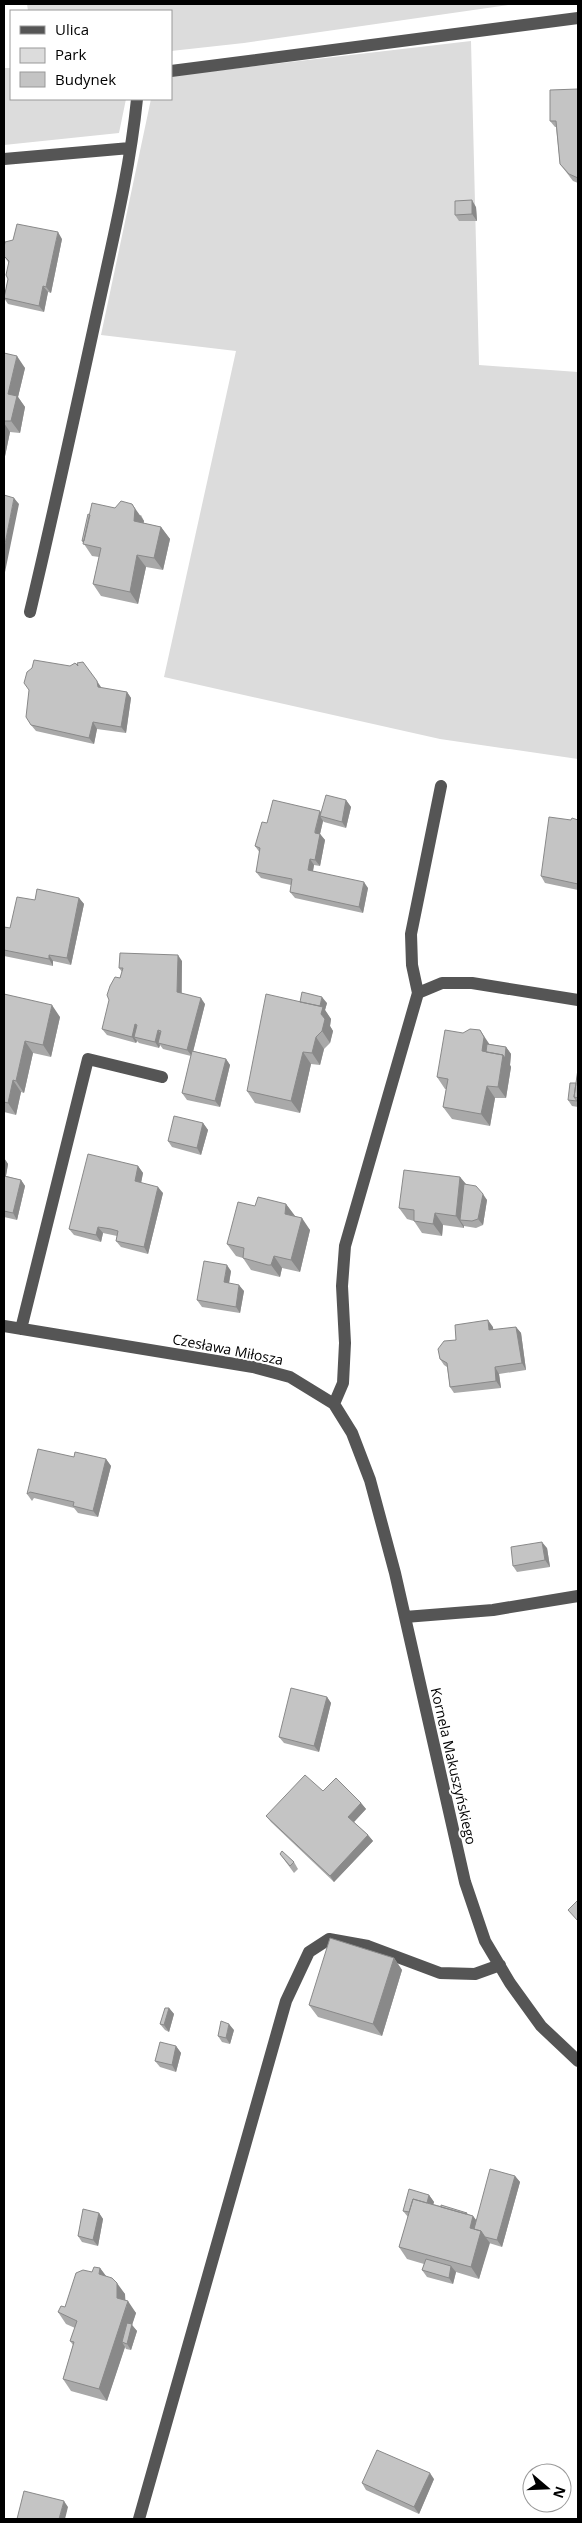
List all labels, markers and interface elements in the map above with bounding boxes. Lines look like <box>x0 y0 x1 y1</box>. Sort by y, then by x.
legend <box>10 10 172 100</box>
text: Ulica <box>55 19 89 39</box>
text: Park <box>55 44 86 64</box>
text: Budynek <box>55 69 116 89</box>
street label: Czesława Miłosza <box>171 1329 285 1369</box>
street label: Kornela Makuszyńskiego <box>427 1686 481 1846</box>
north arrow <box>522 2463 572 2513</box>
text: N <box>549 2484 571 2501</box>

